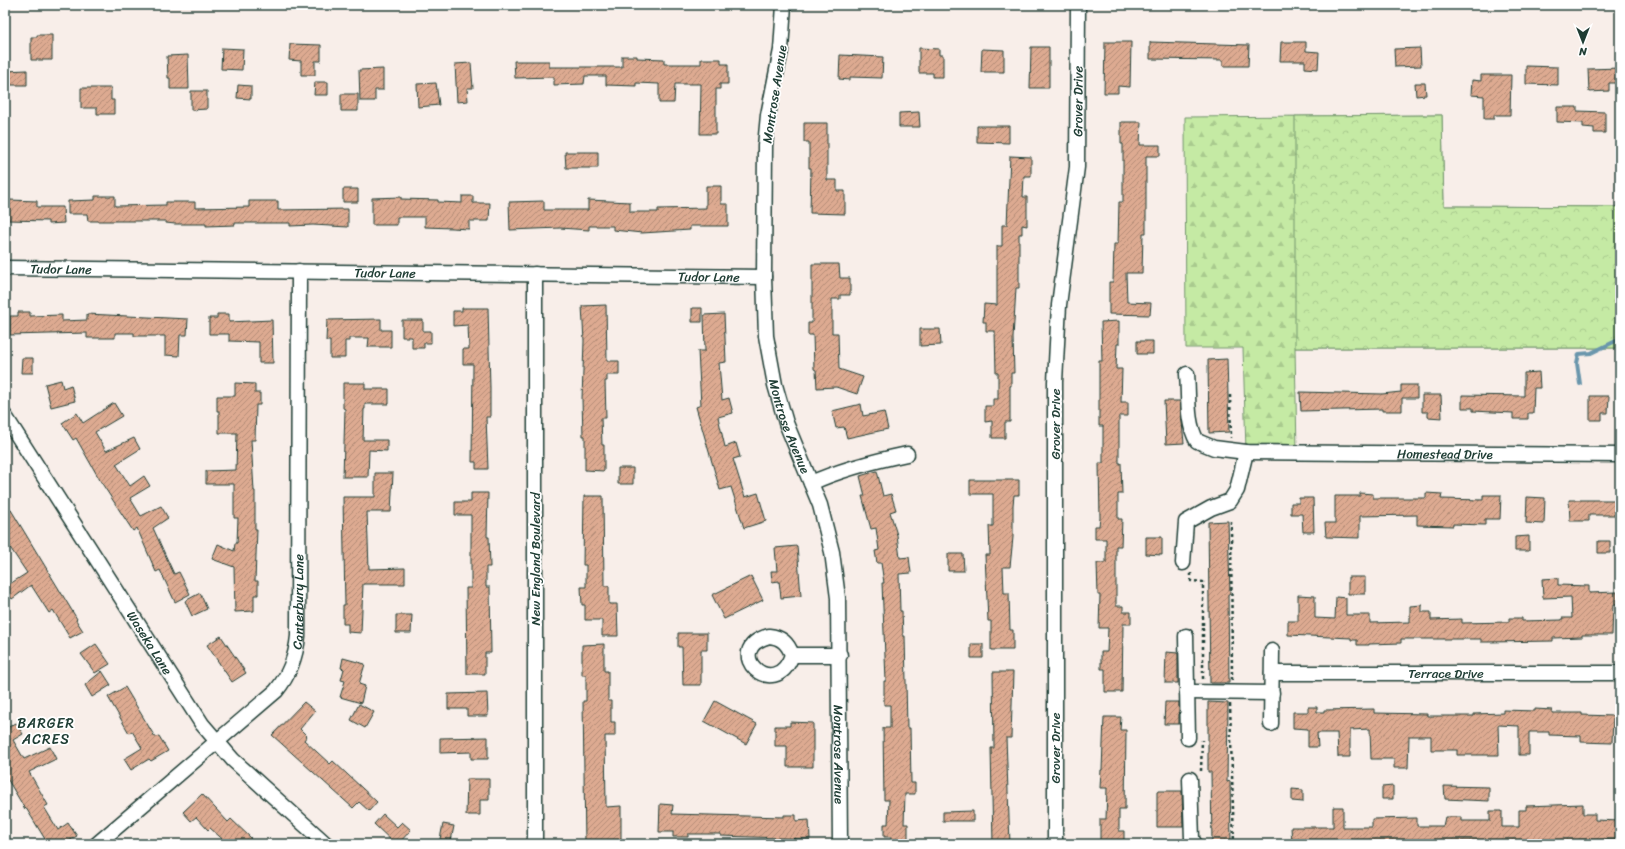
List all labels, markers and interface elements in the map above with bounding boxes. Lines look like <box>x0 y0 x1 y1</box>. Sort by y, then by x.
north arrow <box>1563 22 1603 62</box>
text: N <box>1579 42 1588 61</box>
street label: Montrose Avenue <box>755 43 794 145</box>
street label: Grover Drive <box>1066 65 1090 137</box>
street label: Tudor Lane <box>30 257 92 281</box>
street label: Tudor Lane <box>354 261 416 285</box>
street label: Tudor Lane <box>678 265 740 289</box>
street label: Montrose Avenue <box>762 377 817 477</box>
street label: Grover Drive <box>1044 388 1067 459</box>
street label: Homestead Drive <box>1397 442 1493 466</box>
street label: New England Boulevard <box>524 491 547 626</box>
street label: Canterbury Lane <box>285 554 310 651</box>
street label: Waseka Lane <box>120 606 179 680</box>
street label: Terrace Drive <box>1408 662 1484 685</box>
street label: Montrose Avenue <box>827 705 851 804</box>
district label: BARGER ACRES <box>17 711 75 752</box>
street label: Grover Drive <box>1044 712 1067 783</box>

